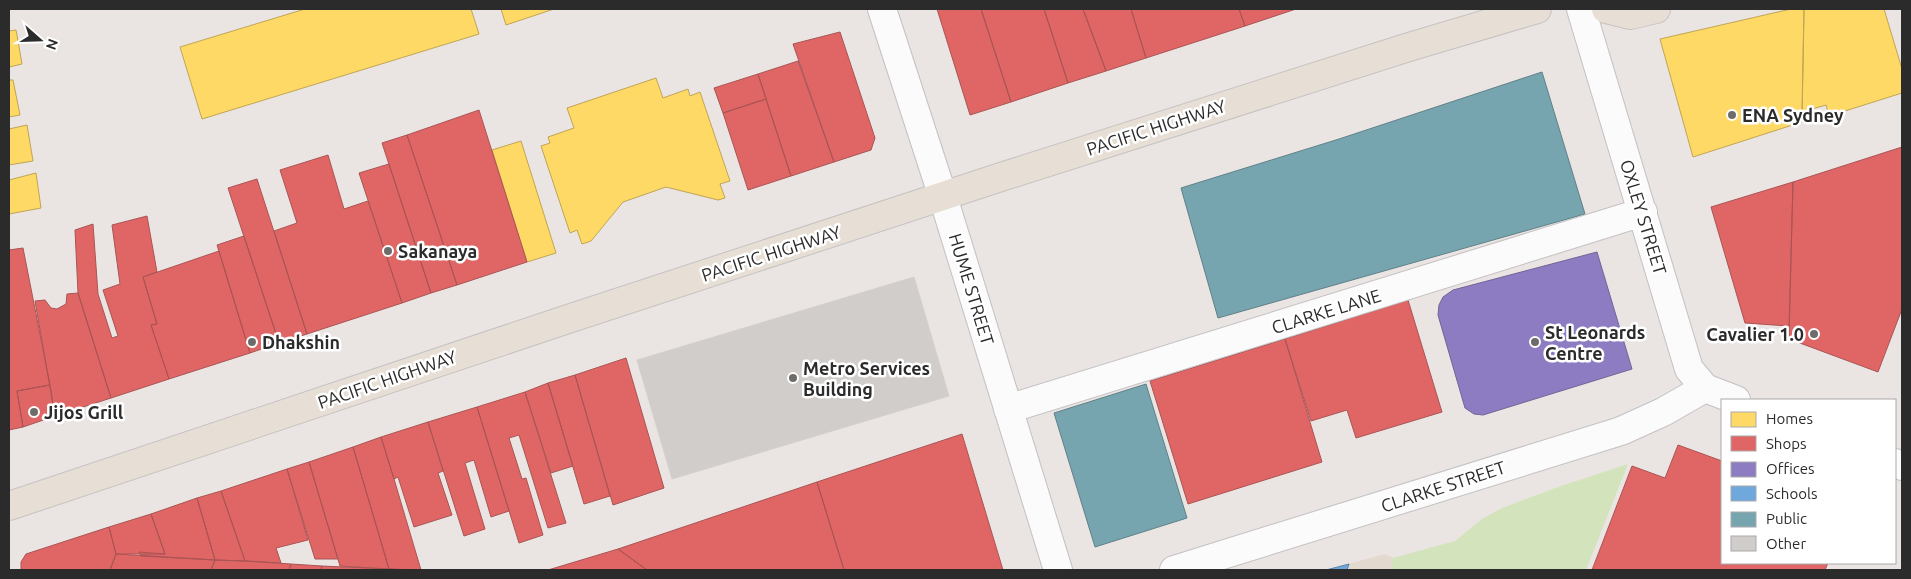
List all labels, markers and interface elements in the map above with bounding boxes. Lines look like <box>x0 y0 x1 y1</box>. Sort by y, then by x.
north arrow <box>15 15 65 65</box>
text: N <box>43 37 62 52</box>
street label: PACIFIC HIGHWAY <box>1084 95 1229 159</box>
place label: ENA Sydney <box>1742 105 1844 125</box>
marker: ENA Sydney <box>1726 109 1738 121</box>
street label: OXLEY STREET <box>1617 157 1671 277</box>
street label: PACIFIC HIGHWAY <box>699 221 844 285</box>
street label: HUME STREET <box>946 231 998 347</box>
place label: Sakanaya <box>398 241 477 261</box>
marker: Sakanaya <box>382 245 394 257</box>
street label: CLARKE LANE <box>1269 285 1383 337</box>
place label: St Leonards Centre <box>1545 322 1645 363</box>
place label: Cavalier 1.0 <box>1706 324 1804 344</box>
marker: Cavalier 1.0 <box>1808 328 1820 340</box>
place label: Dhakshin <box>262 332 340 352</box>
marker: Dhakshin <box>246 336 258 348</box>
marker: St Leonards Centre <box>1529 336 1541 348</box>
street label: PACIFIC HIGHWAY <box>315 346 459 412</box>
place label: Metro Services Building <box>803 358 930 399</box>
marker: Metro Services Building <box>787 372 799 384</box>
legend <box>1721 399 1896 564</box>
place label: Jijos Grill <box>44 402 124 422</box>
marker: Jijos Grill <box>28 406 40 418</box>
text: Homes <box>1766 410 1813 427</box>
text: Shops <box>1766 435 1807 452</box>
street label: CLARKE STREET <box>1378 456 1508 516</box>
text: Offices <box>1766 460 1814 477</box>
text: Schools <box>1766 485 1817 502</box>
text: Public <box>1766 510 1807 527</box>
text: Other <box>1766 535 1806 552</box>

